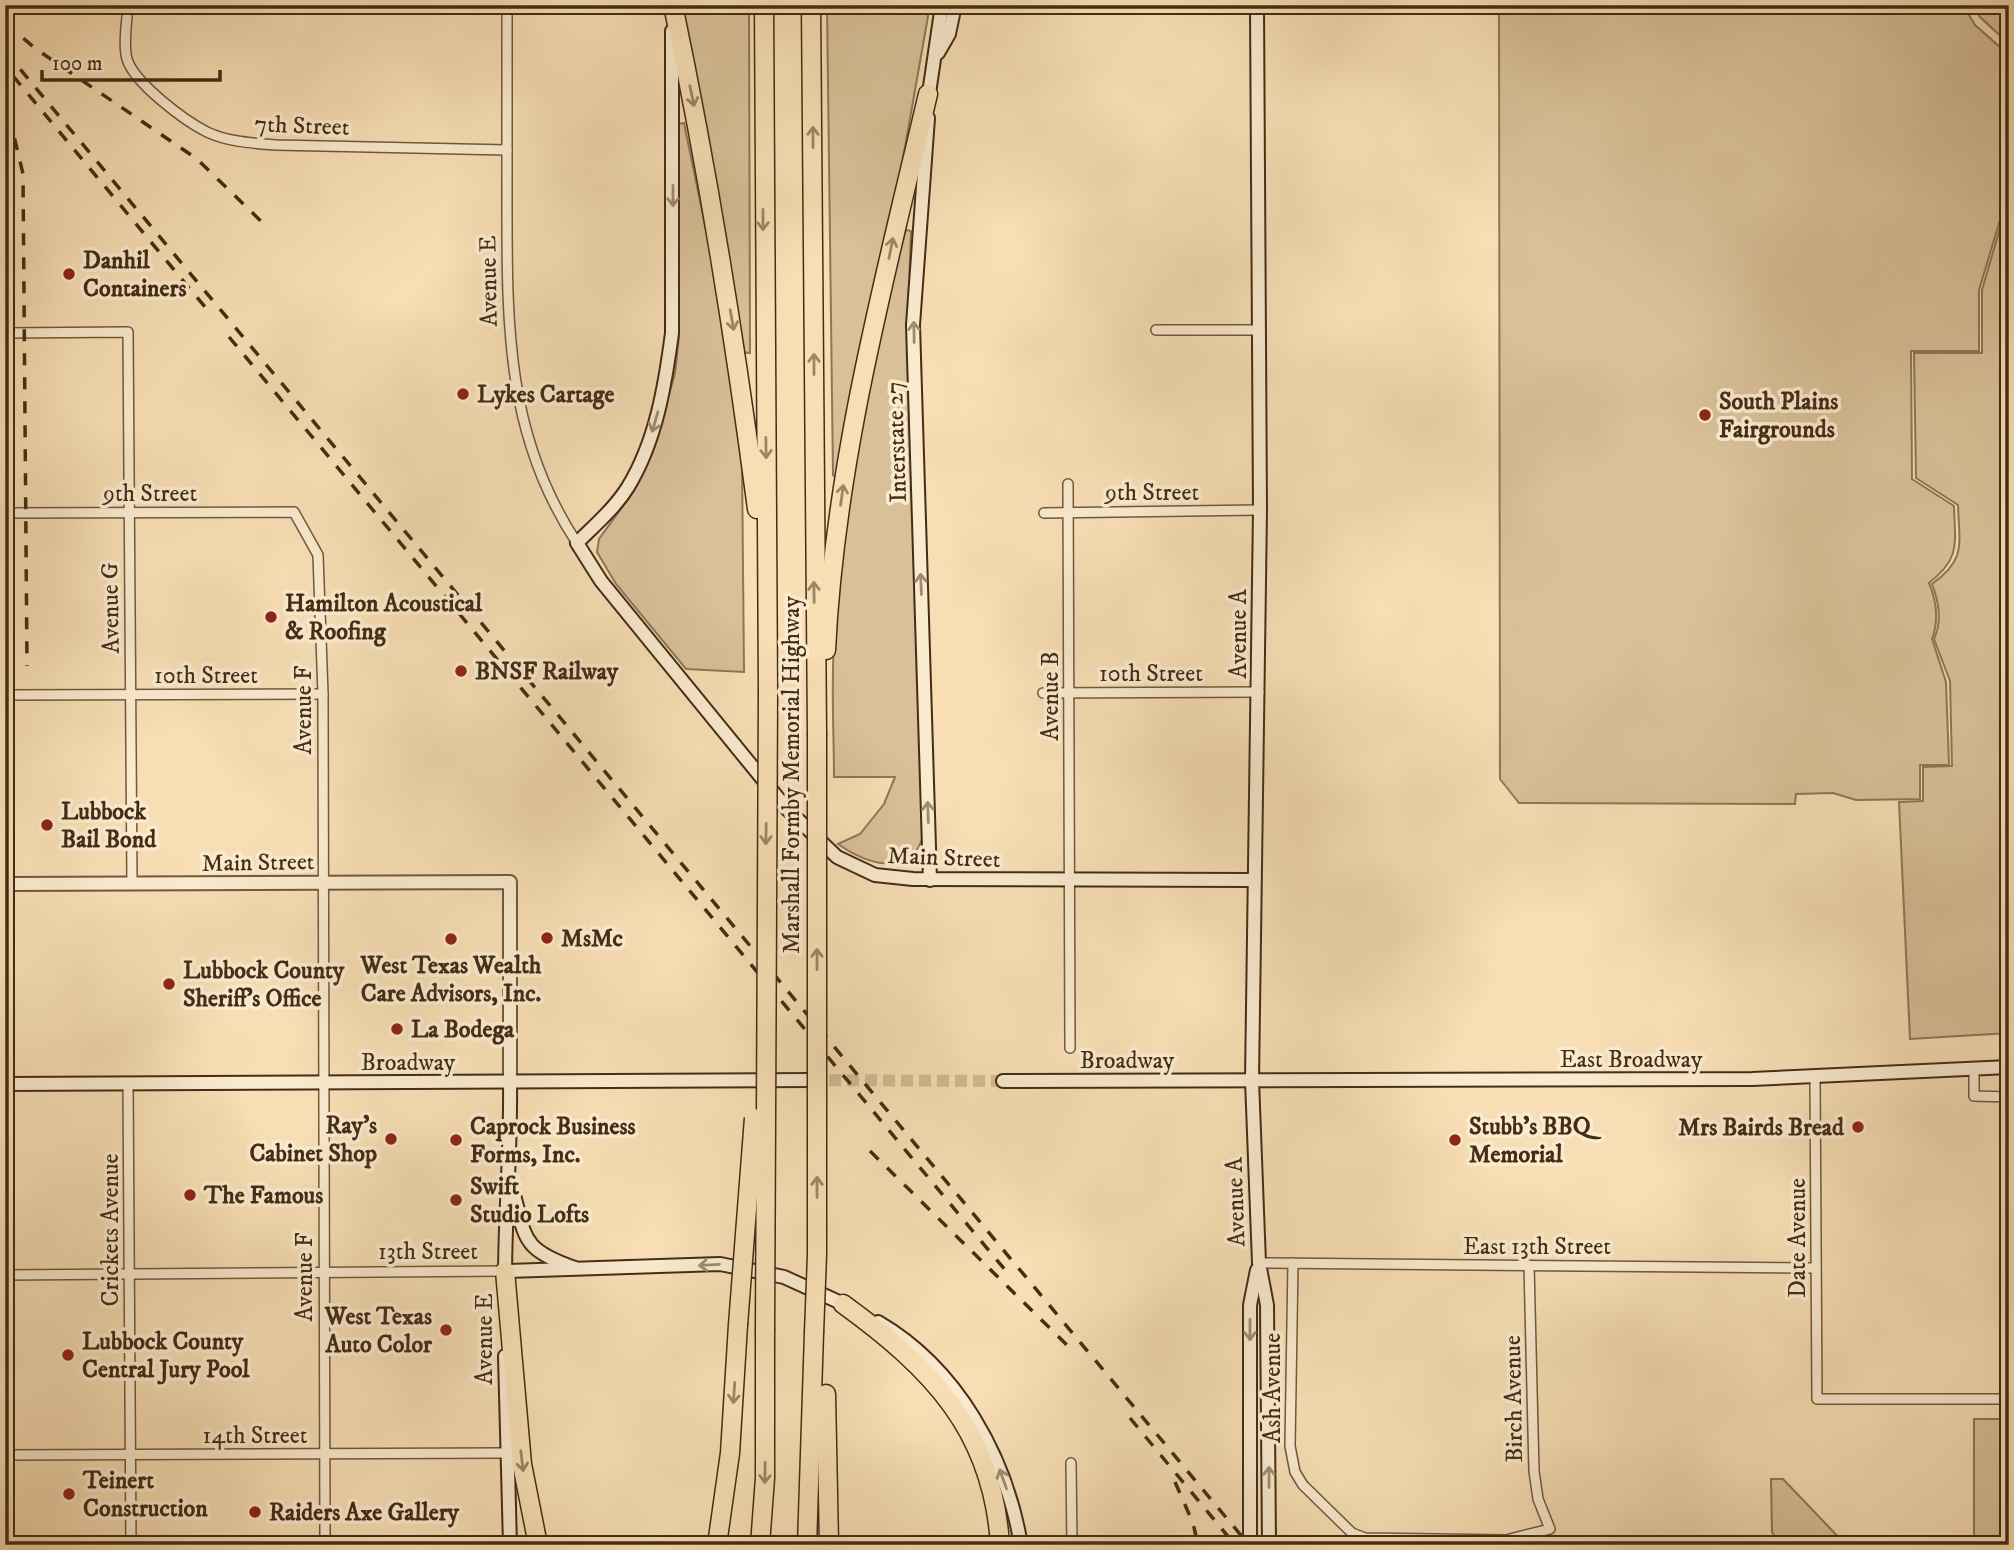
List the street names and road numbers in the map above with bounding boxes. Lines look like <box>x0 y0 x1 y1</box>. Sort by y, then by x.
street label: 7th Street <box>254 109 350 143</box>
street label: Avenue E <box>473 235 505 327</box>
street label: Interstate 27 <box>880 381 914 503</box>
street label: 9th Street <box>1104 478 1199 508</box>
street label: 9th Street <box>102 479 197 509</box>
street label: Avenue G <box>95 562 127 654</box>
street label: Avenue A <box>1224 588 1254 679</box>
street label: Marshall Formby Memorial Highway <box>777 596 807 954</box>
street label: Avenue B <box>1036 651 1066 741</box>
street label: 10th Street <box>1099 659 1203 689</box>
street label: 10th Street <box>154 661 258 691</box>
street label: Avenue F <box>289 665 319 755</box>
street label: Main Street <box>887 841 1001 875</box>
street label: Main Street <box>201 847 315 879</box>
street label: East Broadway <box>1560 1045 1703 1075</box>
street label: Broadway <box>1080 1046 1175 1076</box>
street label: Broadway <box>361 1048 456 1078</box>
street label: Crickets Avenue <box>96 1153 126 1306</box>
street label: Avenue A <box>1219 1156 1253 1247</box>
street label: Date Avenue <box>1783 1178 1813 1298</box>
street label: Avenue F <box>290 1232 320 1322</box>
street label: East 13th Street <box>1463 1232 1611 1262</box>
street label: 13th Street <box>378 1237 478 1267</box>
street label: Avenue E <box>470 1293 500 1385</box>
street label: Ash Avenue <box>1258 1333 1288 1443</box>
street label: Birch Avenue <box>1498 1335 1530 1463</box>
street label: 14th Street <box>203 1421 308 1451</box>

